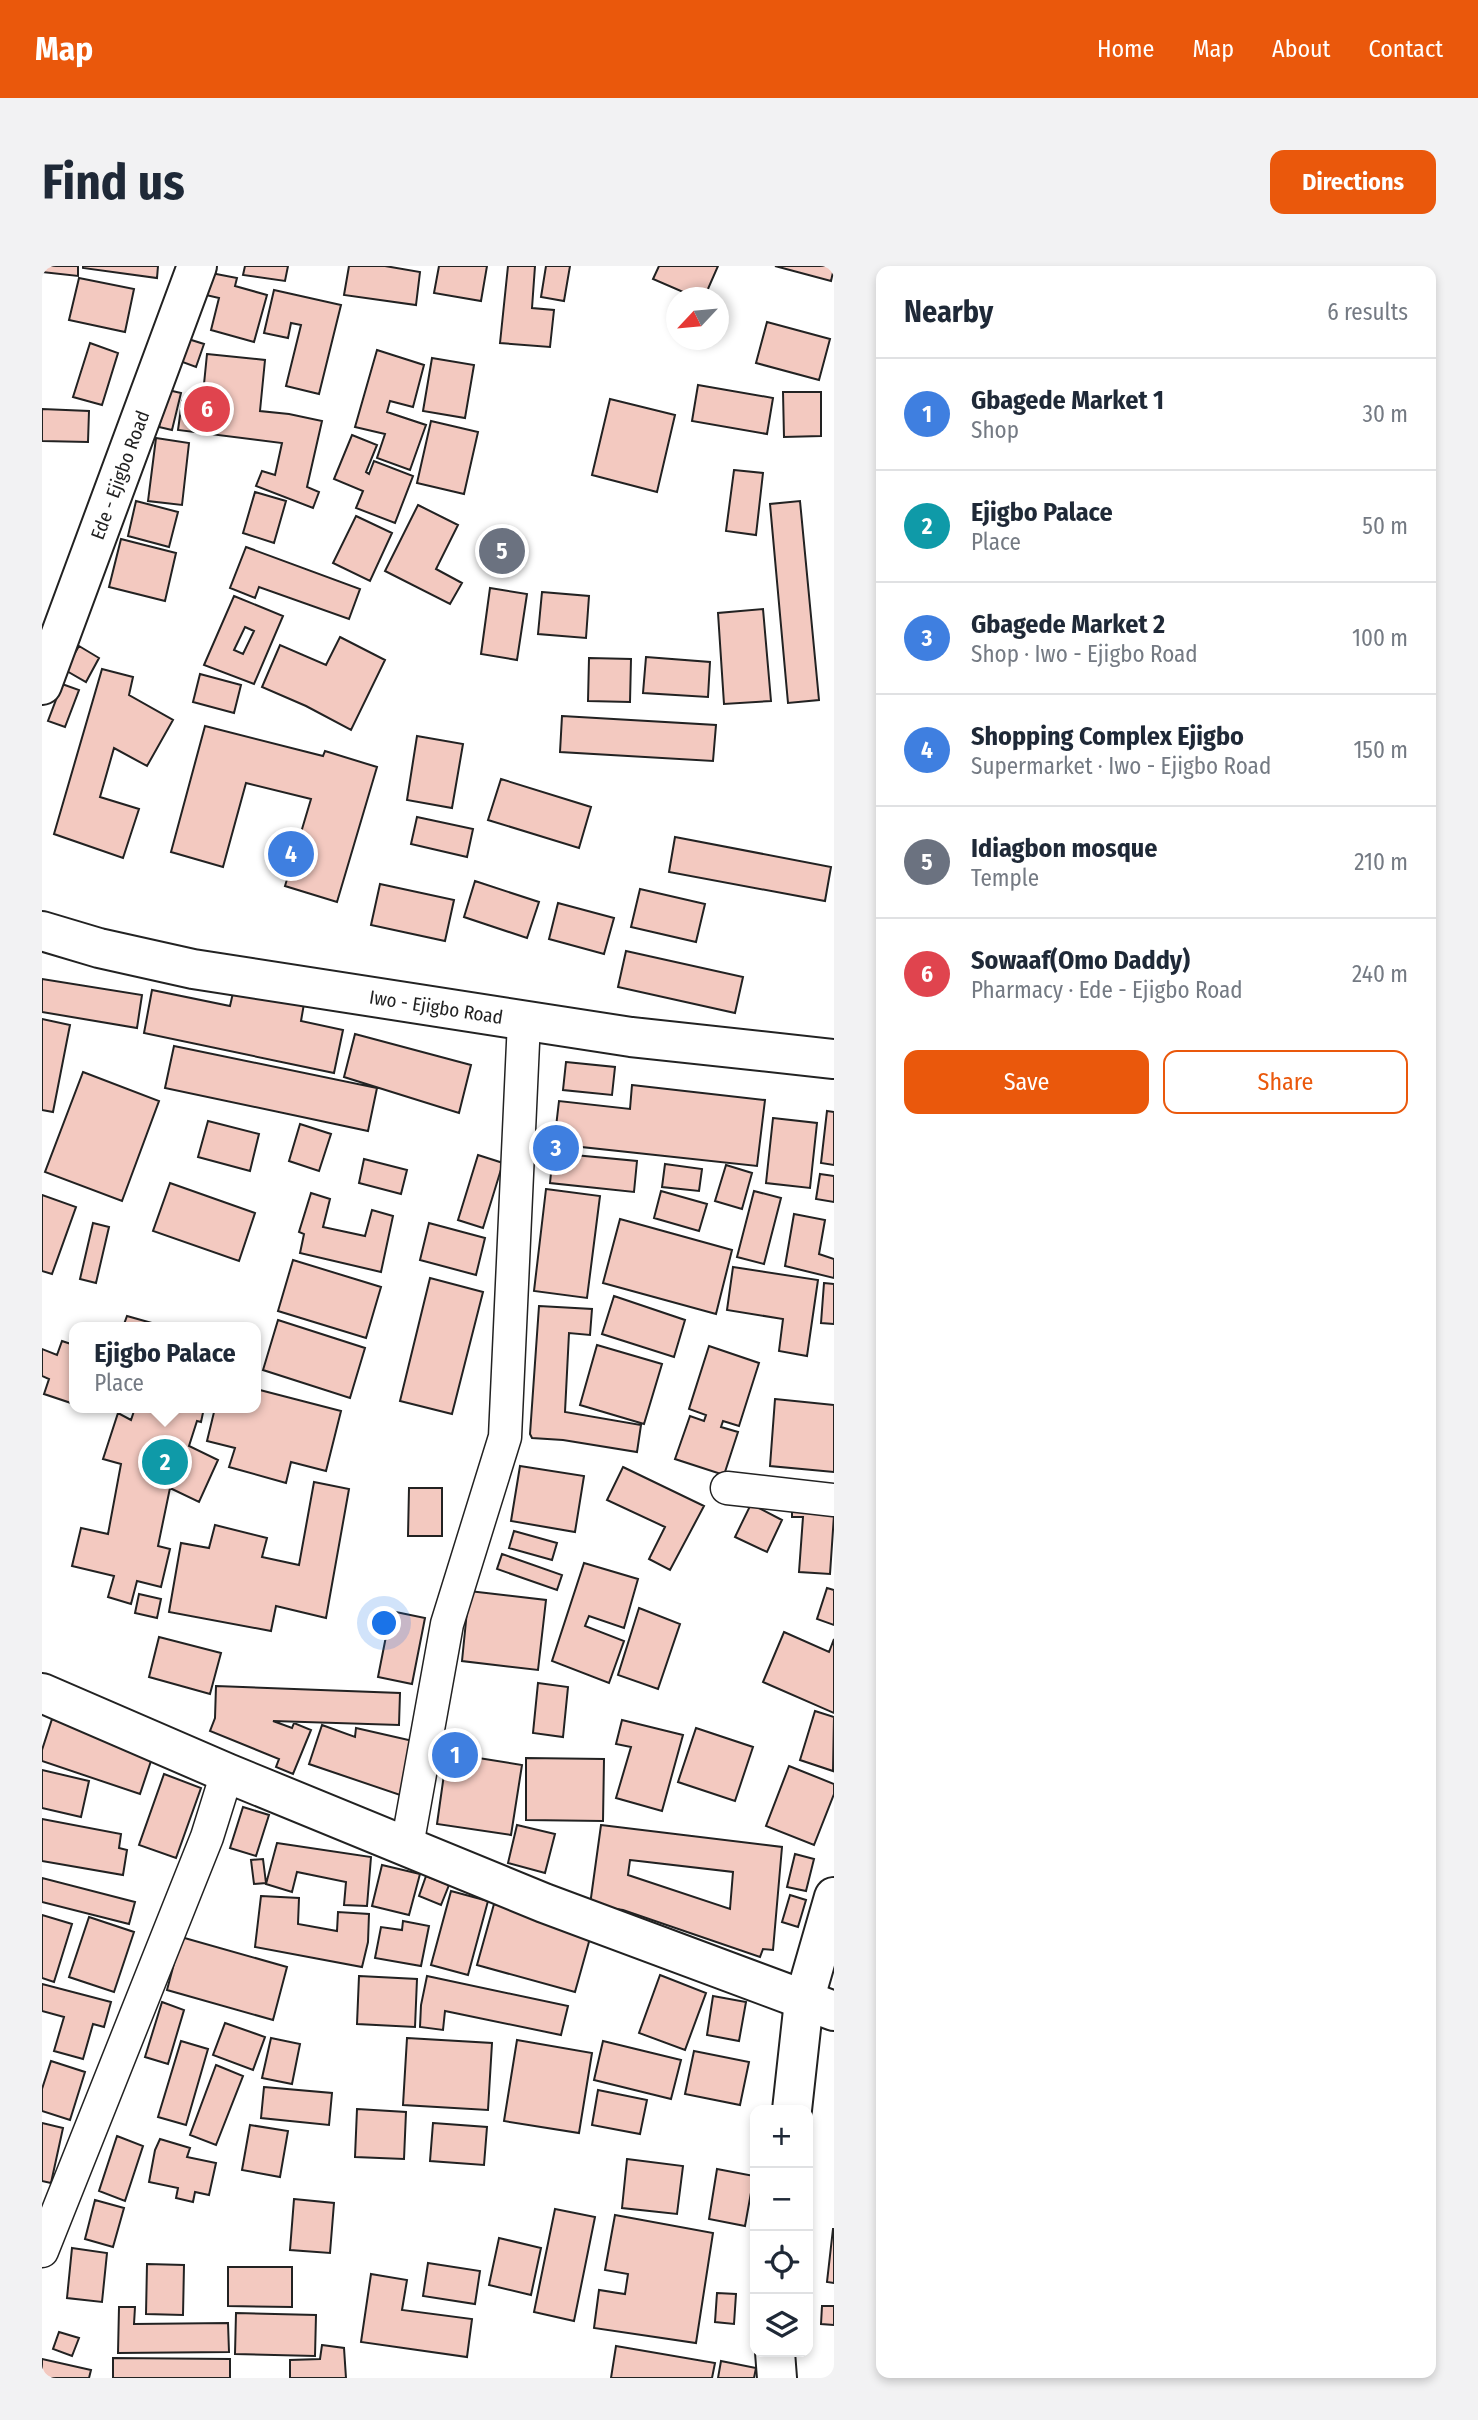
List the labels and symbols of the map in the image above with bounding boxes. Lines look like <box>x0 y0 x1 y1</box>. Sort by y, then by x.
north arrow <box>666 287 729 350</box>
pin: 6 <box>184 383 230 435</box>
street label: Ede - Ejigbo Road <box>85 407 154 542</box>
pin: 5 <box>479 525 525 577</box>
pin: 4 <box>268 828 314 880</box>
street label: Iwo - Ejigbo Road <box>368 985 505 1028</box>
pin: 3 <box>533 1122 579 1174</box>
pin: 2 <box>142 1436 188 1488</box>
your location <box>367 1606 401 1640</box>
pin: 1 <box>432 1729 478 1781</box>

